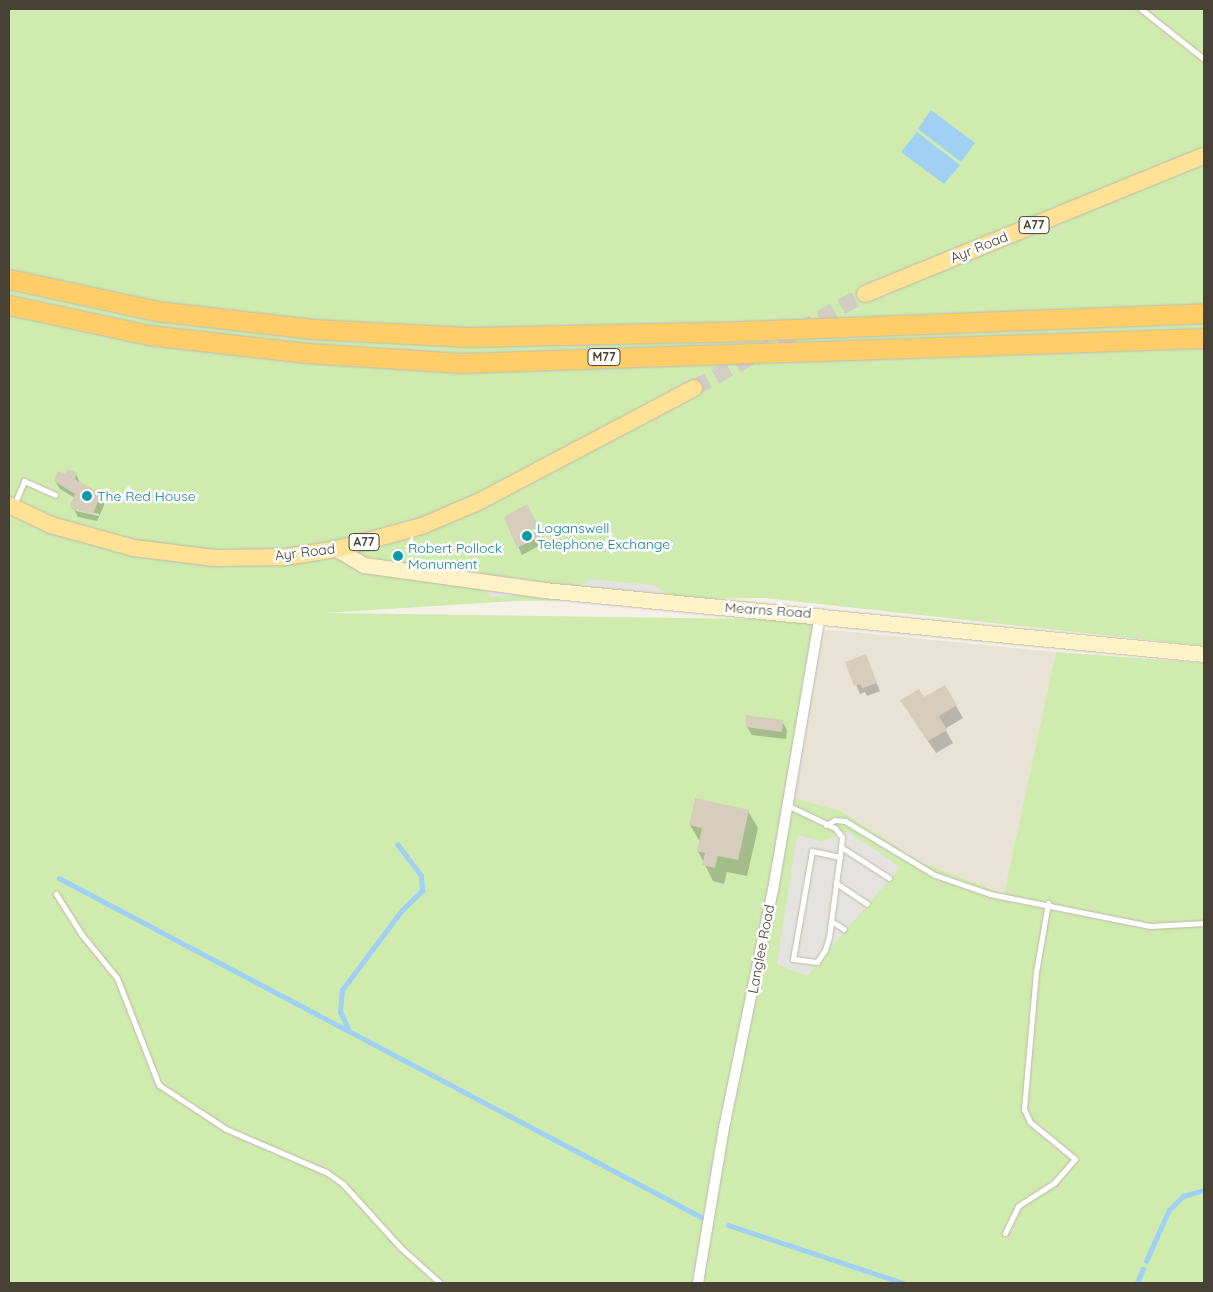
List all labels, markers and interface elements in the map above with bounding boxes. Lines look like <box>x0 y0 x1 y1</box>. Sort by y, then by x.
road number: A77 <box>1018 216 1050 234</box>
street label: Ayr Road <box>948 228 1010 266</box>
road number: M77 <box>586 348 622 367</box>
place label: The Red House <box>97 488 196 504</box>
marker: The Red House <box>81 490 93 502</box>
place label: Loganswell Telephone Exchange <box>537 520 670 552</box>
marker: Loganswell Telephone Exchange <box>521 530 533 542</box>
road number: A77 <box>348 532 380 552</box>
street label: Ayr Road <box>274 540 336 564</box>
place label: Robert Pollock Monument <box>408 540 502 572</box>
marker: Robert Pollock Monument <box>392 550 404 562</box>
street label: Mearns Road <box>724 599 812 621</box>
street label: Langlee Road <box>744 903 778 995</box>

